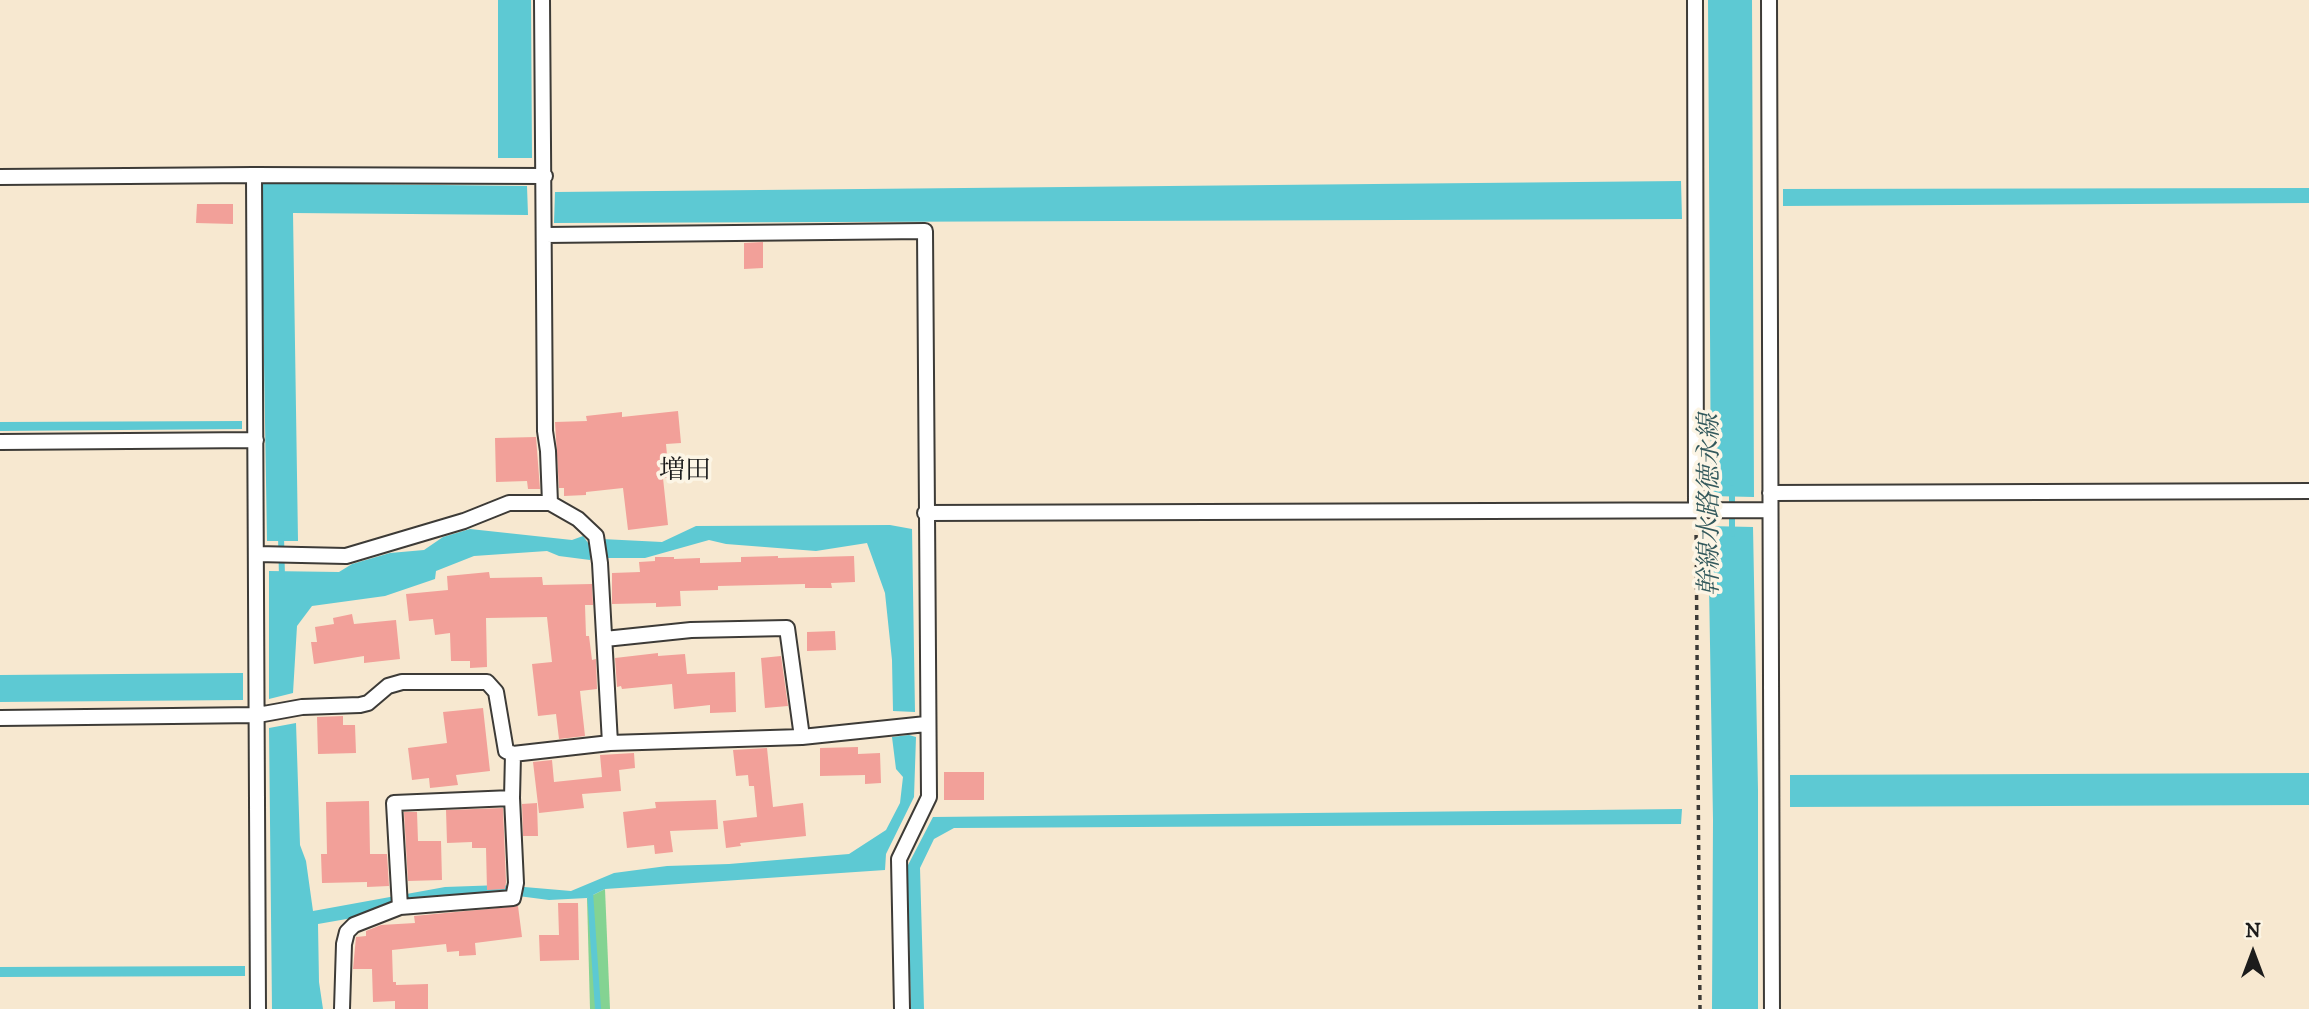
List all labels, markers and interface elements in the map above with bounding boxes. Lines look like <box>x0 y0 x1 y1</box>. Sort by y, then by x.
water label: 幹線水路徳永線 <box>1696 414 1728 596</box>
district label: 増田 <box>659 457 711 489</box>
north arrow <box>2218 918 2288 988</box>
text: N <box>2245 920 2261 943</box>

